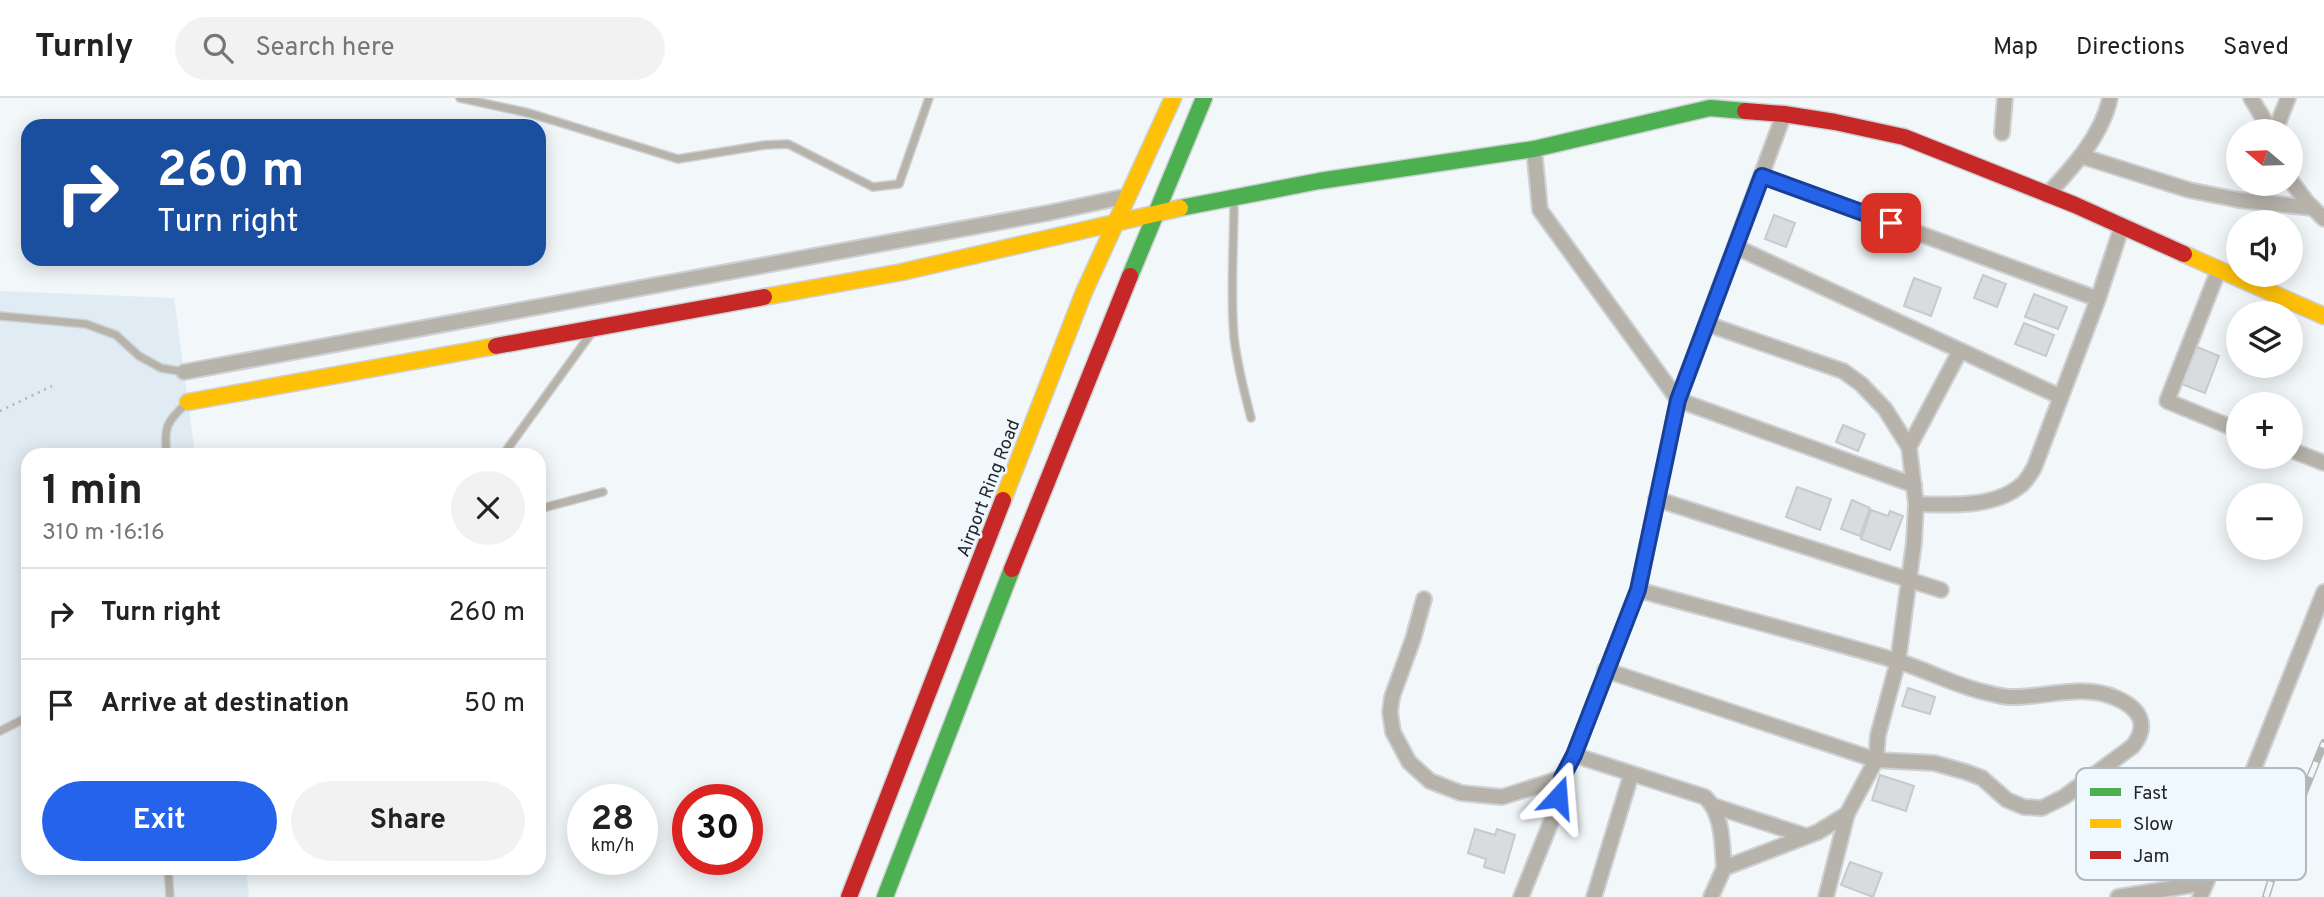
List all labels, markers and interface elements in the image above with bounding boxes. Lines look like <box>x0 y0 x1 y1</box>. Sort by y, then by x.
search box <box>175 17 665 80</box>
text: Turnly <box>35 27 133 69</box>
icon: search <box>199 29 237 67</box>
text: Search here <box>255 32 394 65</box>
text: Map <box>1993 33 2038 63</box>
text: Directions <box>2076 33 2185 63</box>
text: Saved <box>2223 33 2289 63</box>
north arrow <box>2226 119 2303 196</box>
map controls <box>2226 119 2303 560</box>
text: 260 m <box>157 142 304 204</box>
icon: right <box>42 147 133 238</box>
pin <box>1861 193 1921 253</box>
text: Turn right <box>157 203 299 243</box>
icon: arrive <box>1872 204 1910 242</box>
button: sound <box>2226 210 2303 287</box>
button: layers <box>2226 301 2303 378</box>
button: + <box>2226 392 2303 469</box>
street label: Airport Ring Road <box>953 417 1026 561</box>
text: 1 min <box>42 466 143 519</box>
button: close <box>451 471 525 545</box>
button: − <box>2226 483 2303 560</box>
text: 310 m · 16:16 <box>42 519 165 548</box>
icon: right <box>42 595 80 633</box>
text: Turn right <box>101 597 221 630</box>
text: 260 m <box>449 597 525 630</box>
icon: arrive <box>42 686 80 724</box>
text: Arrive at destination <box>101 688 349 721</box>
text: 50 m <box>464 688 525 721</box>
position arrow <box>1521 760 1595 834</box>
legend <box>2076 768 2306 880</box>
button: Exit <box>42 781 277 861</box>
button: Share <box>291 781 525 861</box>
text: Fast <box>2133 782 2168 806</box>
speed limit sign: 30 <box>672 784 763 875</box>
text: 28 <box>591 798 634 842</box>
text: Slow <box>2133 813 2173 837</box>
text: km/h <box>591 835 634 858</box>
text: Jam <box>2133 845 2170 869</box>

